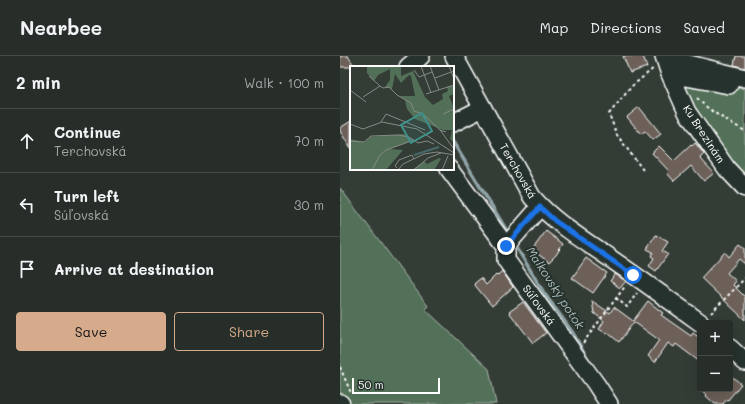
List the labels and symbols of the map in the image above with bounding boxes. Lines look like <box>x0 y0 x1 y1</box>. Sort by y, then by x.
inset map <box>350 66 454 170</box>
street label: Ku Brezinám <box>680 102 729 166</box>
street label: Terchovská <box>497 140 540 201</box>
route end <box>497 237 515 255</box>
water label: Malkovský potok <box>523 243 589 332</box>
route start <box>624 266 642 284</box>
street label: Súľovská <box>520 281 559 328</box>
scale bar <box>352 376 440 395</box>

